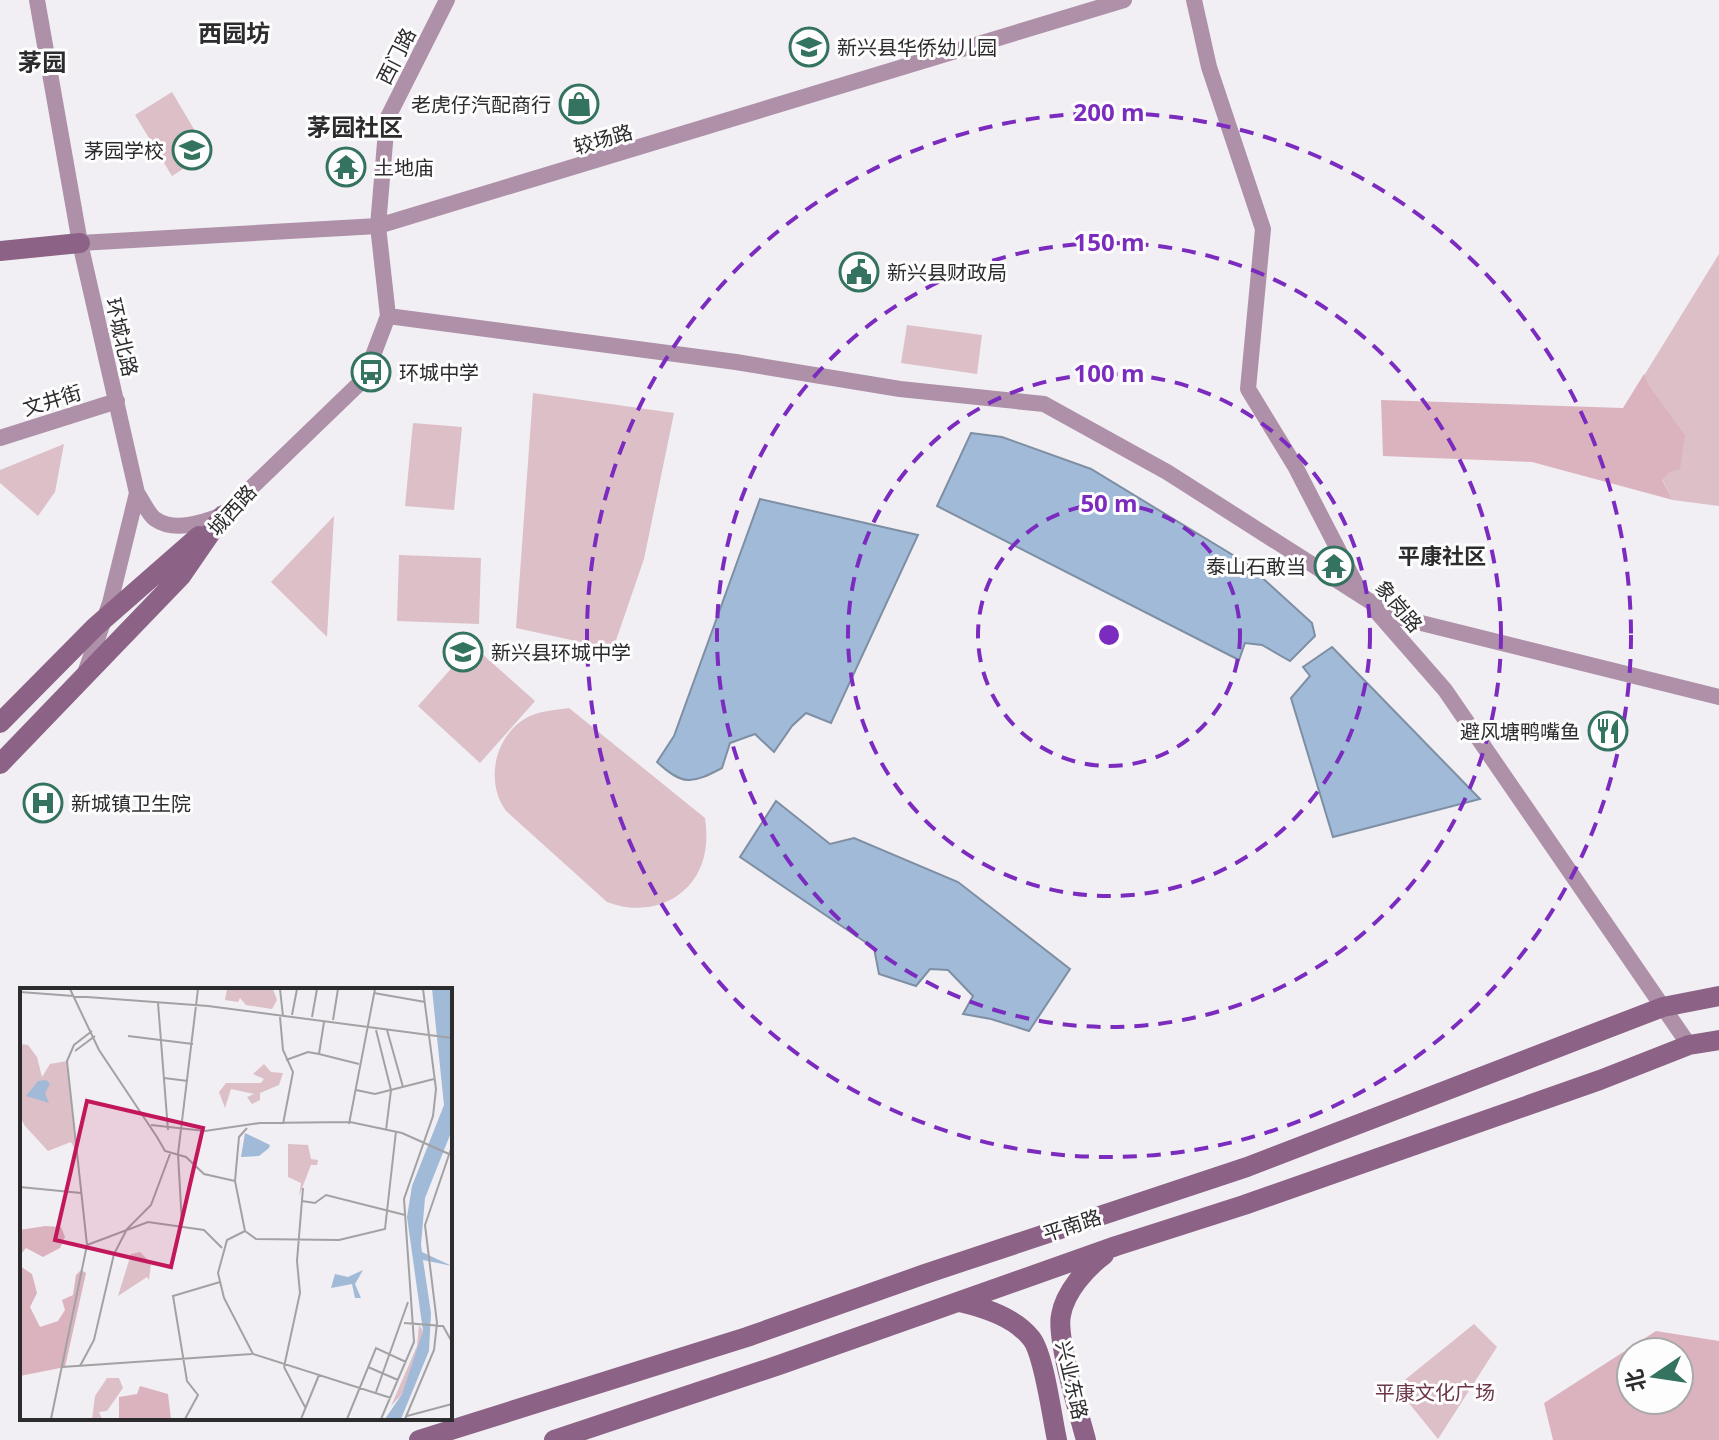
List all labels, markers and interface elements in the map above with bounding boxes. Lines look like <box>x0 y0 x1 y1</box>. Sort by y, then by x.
district label: 西园坊 <box>198 16 270 49</box>
street label: 西门路 <box>370 23 422 89</box>
school or university icon: 新兴县华侨幼儿园 <box>788 26 830 68</box>
place label: 新兴县华侨幼儿园 <box>837 34 997 61</box>
district label: 茅园 <box>18 45 66 78</box>
shop icon: 老虎仔汽配商行 <box>558 83 600 125</box>
place label: 老虎仔汽配商行 <box>411 91 551 118</box>
text: 200 m <box>1074 95 1144 128</box>
district label: 茅园社区 <box>307 110 403 143</box>
street label: 较场路 <box>570 118 636 160</box>
school or university icon: 茅园学校 <box>171 129 213 171</box>
place label: 茅园学校 <box>84 137 164 164</box>
temple icon: 土地庙 <box>325 146 367 188</box>
place label: 土地庙 <box>374 154 434 181</box>
text: 150 m <box>1074 225 1144 258</box>
public building icon: 新兴县财政局 <box>838 251 880 293</box>
place label: 新兴县财政局 <box>887 259 1007 286</box>
street label: 环城北路 <box>100 295 144 379</box>
bus stop icon: 环城中学 <box>350 351 392 393</box>
text: 100 m <box>1074 356 1144 389</box>
place label: 环城中学 <box>399 359 479 386</box>
street label: 文井街 <box>19 378 85 422</box>
street label: 城西路 <box>202 479 262 541</box>
text: 50 m <box>1080 486 1138 519</box>
district label: 平康社区 <box>1398 540 1486 570</box>
temple icon: 泰山石敢当 <box>1313 545 1355 587</box>
place label: 泰山石敢当 <box>1206 553 1306 580</box>
street label: 象岗路 <box>1369 574 1429 638</box>
centre of rings <box>1095 621 1123 649</box>
school or university icon: 新兴县环城中学 <box>442 631 484 673</box>
place label: 新兴县环城中学 <box>491 639 631 666</box>
restaurant icon: 避风塘鸭嘴鱼 <box>1587 710 1629 752</box>
place label: 避风塘鸭嘴鱼 <box>1460 718 1580 745</box>
hospital icon: 新城镇卫生院 <box>22 782 64 824</box>
place label: 新城镇卫生院 <box>71 790 191 817</box>
inset map <box>20 988 452 1420</box>
street label: 平南路 <box>1039 1203 1105 1247</box>
north arrow <box>1615 1336 1695 1416</box>
street label: 兴业东路 <box>1050 1338 1094 1422</box>
text: 北 <box>1617 1367 1652 1395</box>
park label: 平康文化广场 <box>1375 1379 1495 1406</box>

